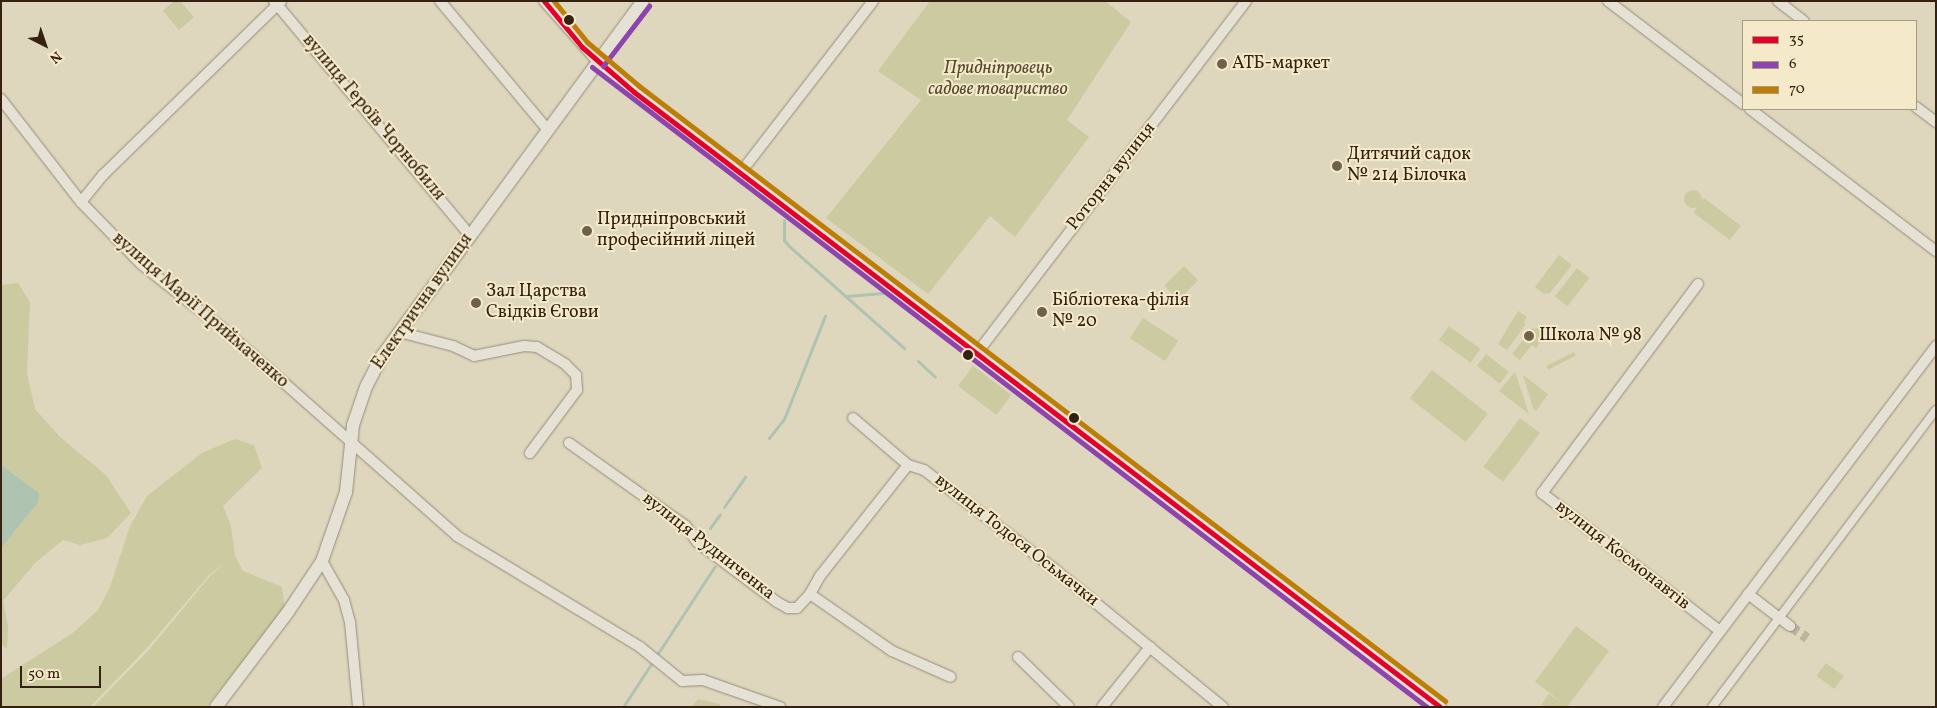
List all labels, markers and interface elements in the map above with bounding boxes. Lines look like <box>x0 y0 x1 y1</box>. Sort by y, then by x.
unlabelled marker <box>564 15 574 25</box>
north arrow <box>20 20 70 70</box>
legend <box>1742 20 1917 110</box>
text: 35 <box>1789 29 1804 50</box>
street label: вулиця Героїв Чорнобиля <box>297 30 449 206</box>
text: N <box>45 46 65 67</box>
place label: АТБ-маркет <box>1232 53 1330 75</box>
text: 6 <box>1789 54 1797 75</box>
marker: АТБ-маркет <box>1216 58 1228 70</box>
park label: Придніпровець садове товариство <box>928 59 1068 102</box>
text: 70 <box>1789 79 1805 100</box>
street label: Роторна вулиця <box>1063 119 1161 235</box>
place label: Дитячий садок № 214 Білочка <box>1347 145 1471 188</box>
marker: Дитячий садок № 214 Білочка <box>1331 160 1343 172</box>
place label: Придніпровський професійний ліцей <box>597 210 755 252</box>
marker: Придніпровський професійний ліцей <box>581 225 593 237</box>
street label: вулиця Марії Приймаченко <box>107 228 293 394</box>
street label: Електрична вулиця <box>368 230 478 374</box>
place label: Зал Царства Свідків Єгови <box>486 282 599 324</box>
place label: Бібліотека-філія № 20 <box>1052 291 1189 334</box>
marker: Зал Царства Свідків Єгови <box>470 297 482 309</box>
marker: Бібліотека-філія № 20 <box>1036 306 1048 318</box>
place label: Школа № 98 <box>1539 325 1642 347</box>
marker: Школа № 98 <box>1523 330 1535 342</box>
unlabelled marker <box>963 350 973 360</box>
unlabelled marker <box>1069 413 1079 423</box>
street label: вулиця Тодося Осьмачки <box>929 470 1103 612</box>
street label: вулиця Рудниченка <box>638 489 778 605</box>
street label: вулиця Космонавтів <box>1550 497 1694 615</box>
scale bar <box>22 656 104 688</box>
text: 50 m <box>28 664 60 685</box>

